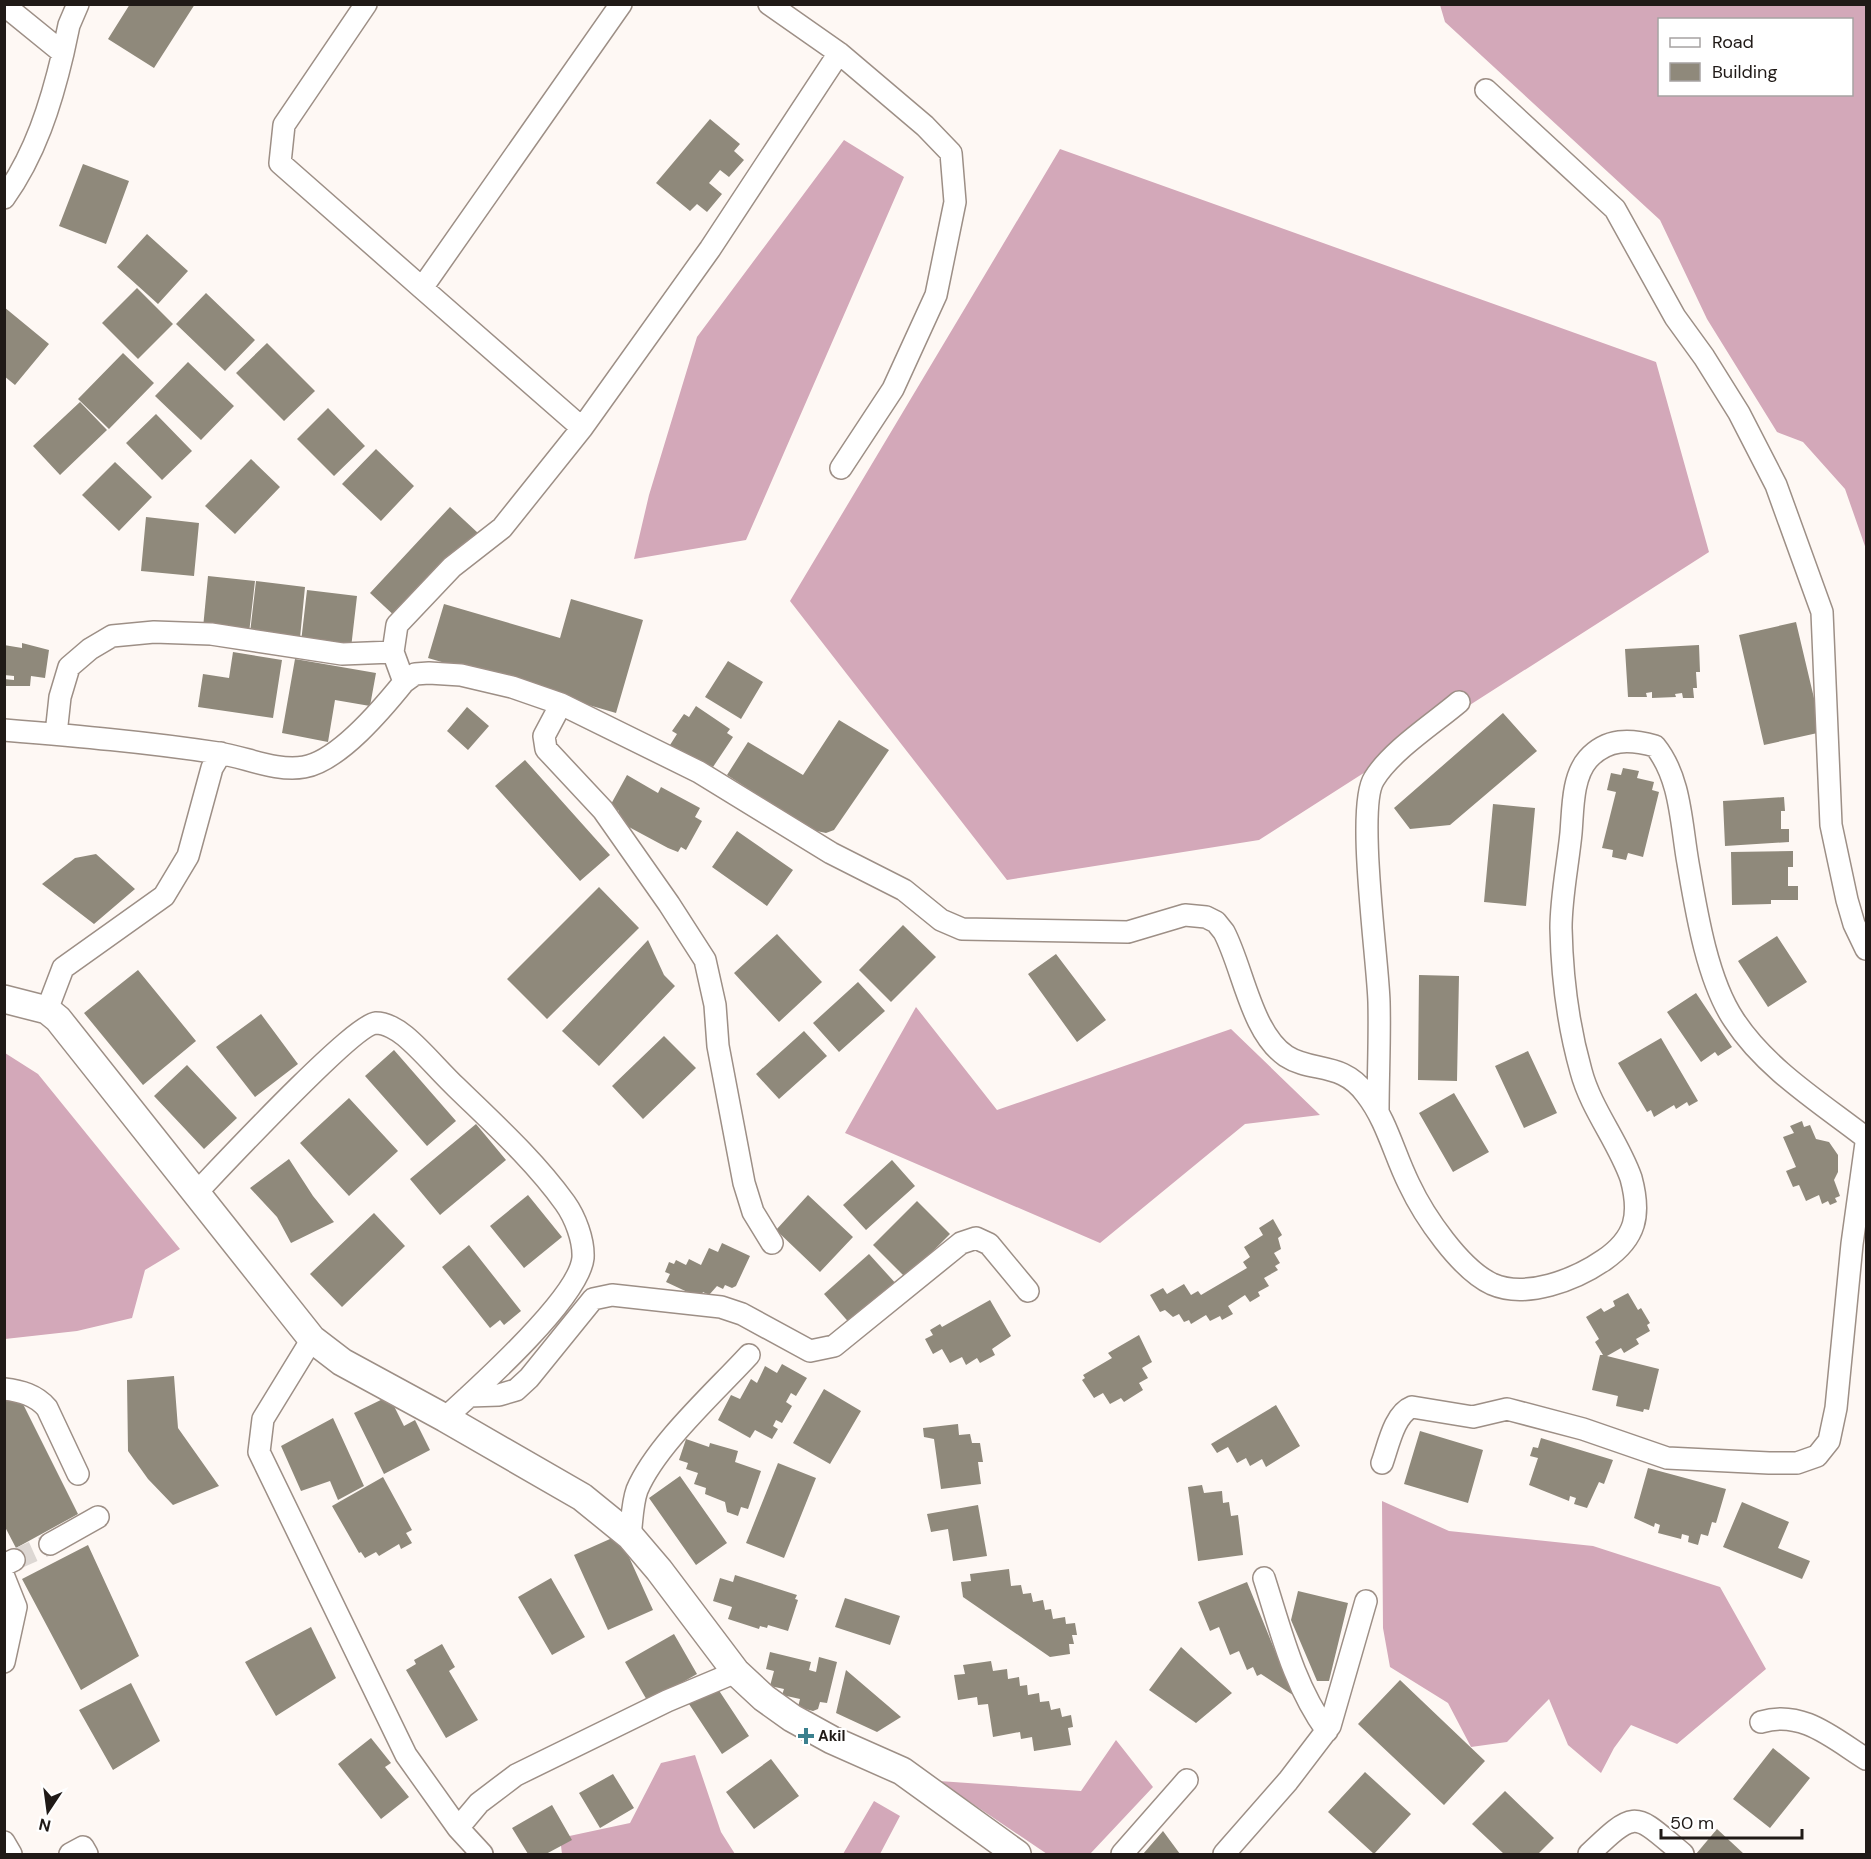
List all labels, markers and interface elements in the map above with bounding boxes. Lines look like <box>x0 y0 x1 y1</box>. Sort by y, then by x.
legend <box>1658 18 1853 96</box>
text: Road <box>1712 30 1754 54</box>
text: Building <box>1712 60 1777 84</box>
place label: Akil <box>818 1726 845 1746</box>
marker: Akil <box>799 1729 813 1743</box>
north arrow <box>18 1781 78 1841</box>
scale bar <box>1661 1802 1802 1840</box>
text: 50 m <box>1670 1811 1714 1835</box>
text: N <box>37 1814 53 1837</box>

